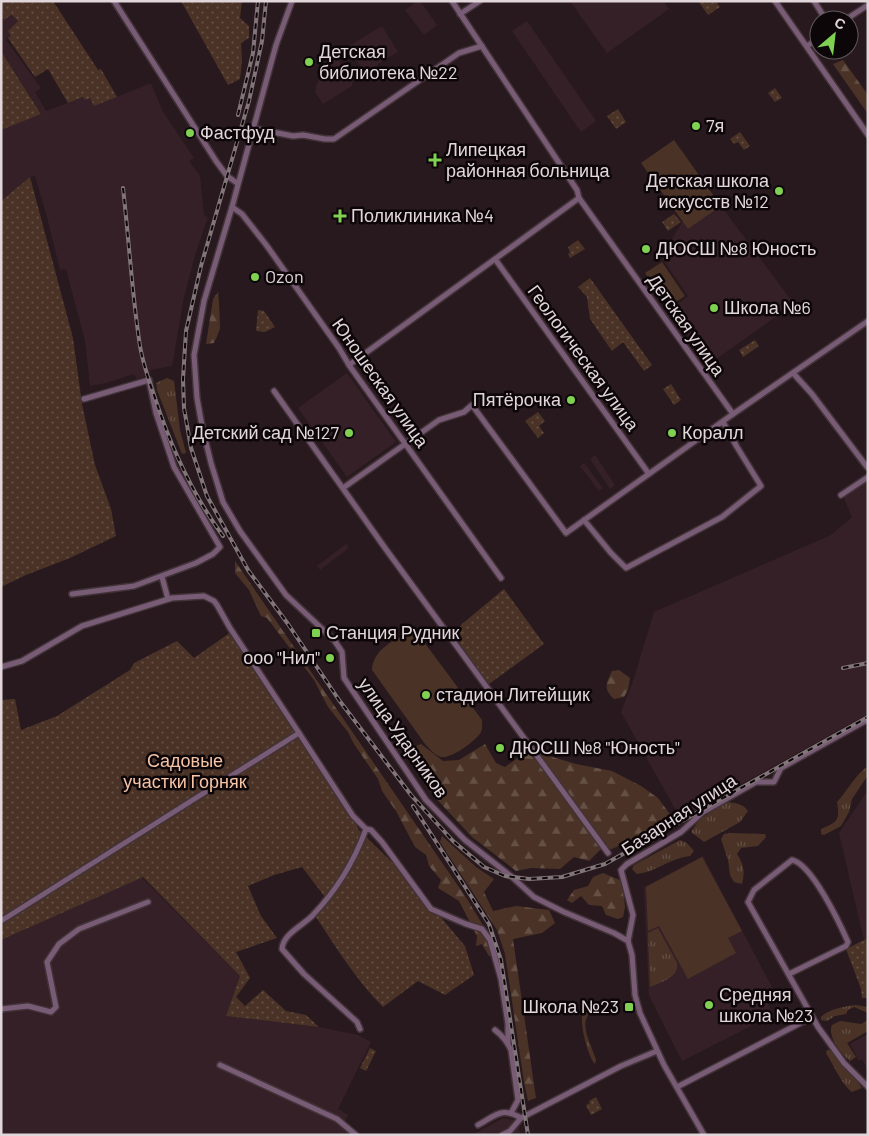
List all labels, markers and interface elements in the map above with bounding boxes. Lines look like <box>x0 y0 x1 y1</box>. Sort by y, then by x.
north arrow <box>809 10 859 60</box>
text: С <box>832 13 849 33</box>
place label: Детская библиотека №22 <box>319 40 458 83</box>
marker: Детская библиотека №22 <box>303 56 315 68</box>
place label: 7я <box>706 114 724 136</box>
marker: 7я <box>690 120 702 132</box>
place label: Фастфуд <box>200 121 275 143</box>
marker: Фастфуд <box>184 127 196 139</box>
place label: Липецкая районная больница <box>446 138 610 181</box>
marker: Липецкая районная больница <box>428 153 442 167</box>
place label: Детская школа искусств №12 <box>646 169 770 212</box>
marker: Детская школа искусств №12 <box>773 185 785 197</box>
place label: Поликлиника №4 <box>351 204 494 226</box>
marker: Поликлиника №4 <box>333 209 347 223</box>
place label: ДЮСШ №8 Юность <box>656 237 816 259</box>
marker: ДЮСШ №8 Юность <box>640 243 652 255</box>
place label: Ozon <box>265 265 304 287</box>
street label: Детская улица <box>643 269 731 381</box>
marker: Ozon <box>249 271 261 283</box>
street label: Геологическая улица <box>523 280 645 435</box>
place label: Школа №6 <box>724 296 811 318</box>
marker: Школа №6 <box>708 302 720 314</box>
street label: Юношеская улица <box>328 314 434 452</box>
place label: Пятёрочка <box>473 388 562 410</box>
marker: Пятёрочка <box>565 394 577 406</box>
place label: Детский сад №127 <box>192 421 339 443</box>
place label: Коралл <box>682 421 744 443</box>
marker: Детский сад №127 <box>343 427 355 439</box>
marker: Коралл <box>666 427 678 439</box>
place label: Станция Рудник <box>326 621 460 643</box>
marker: Станция Рудник <box>310 627 322 639</box>
place label: ооо "Нил" <box>243 646 320 668</box>
marker: ооо "Нил" <box>324 652 336 664</box>
street label: улица Ударников <box>354 673 453 802</box>
place label: стадион Литейщик <box>436 683 590 705</box>
marker: стадион Литейщик <box>420 689 432 701</box>
place label: ДЮСШ №8 "Юность" <box>510 736 680 758</box>
marker: ДЮСШ №8 "Юность" <box>494 742 506 754</box>
park label: Садовые участки Горняк <box>123 749 247 792</box>
street label: Базарная улица <box>617 768 741 860</box>
place label: Средняя школа №23 <box>719 983 813 1026</box>
place label: Школа №23 <box>523 995 619 1017</box>
marker: Средняя школа №23 <box>703 999 715 1011</box>
marker: Школа №23 <box>623 1001 635 1013</box>

